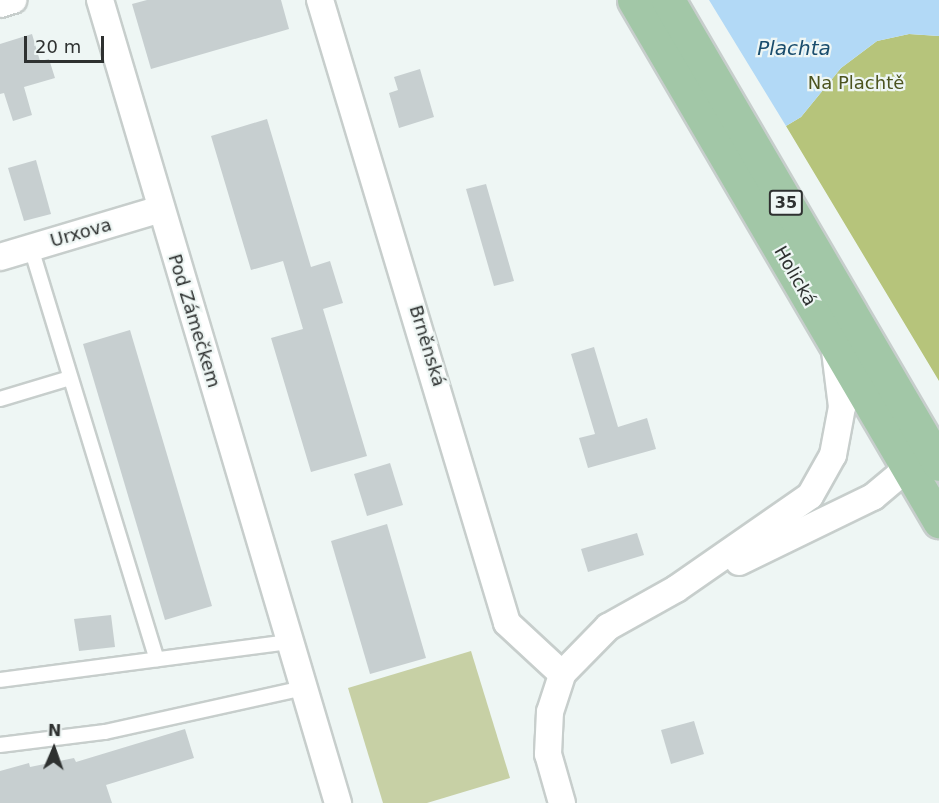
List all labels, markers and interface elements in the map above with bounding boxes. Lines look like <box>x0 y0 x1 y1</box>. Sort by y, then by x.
scale bar <box>27 24 106 62</box>
text: 20 m <box>35 36 81 57</box>
water label: Plachta <box>757 36 831 60</box>
park label: Na Plachtě <box>808 72 904 94</box>
road number: 35 <box>768 190 804 216</box>
street label: Urxova <box>48 214 114 252</box>
street label: Holická <box>769 242 821 310</box>
street label: Pod Zámečkem <box>163 252 225 390</box>
street label: Brněnská <box>404 303 450 389</box>
north arrow <box>24 719 84 779</box>
text: N <box>48 721 62 740</box>

